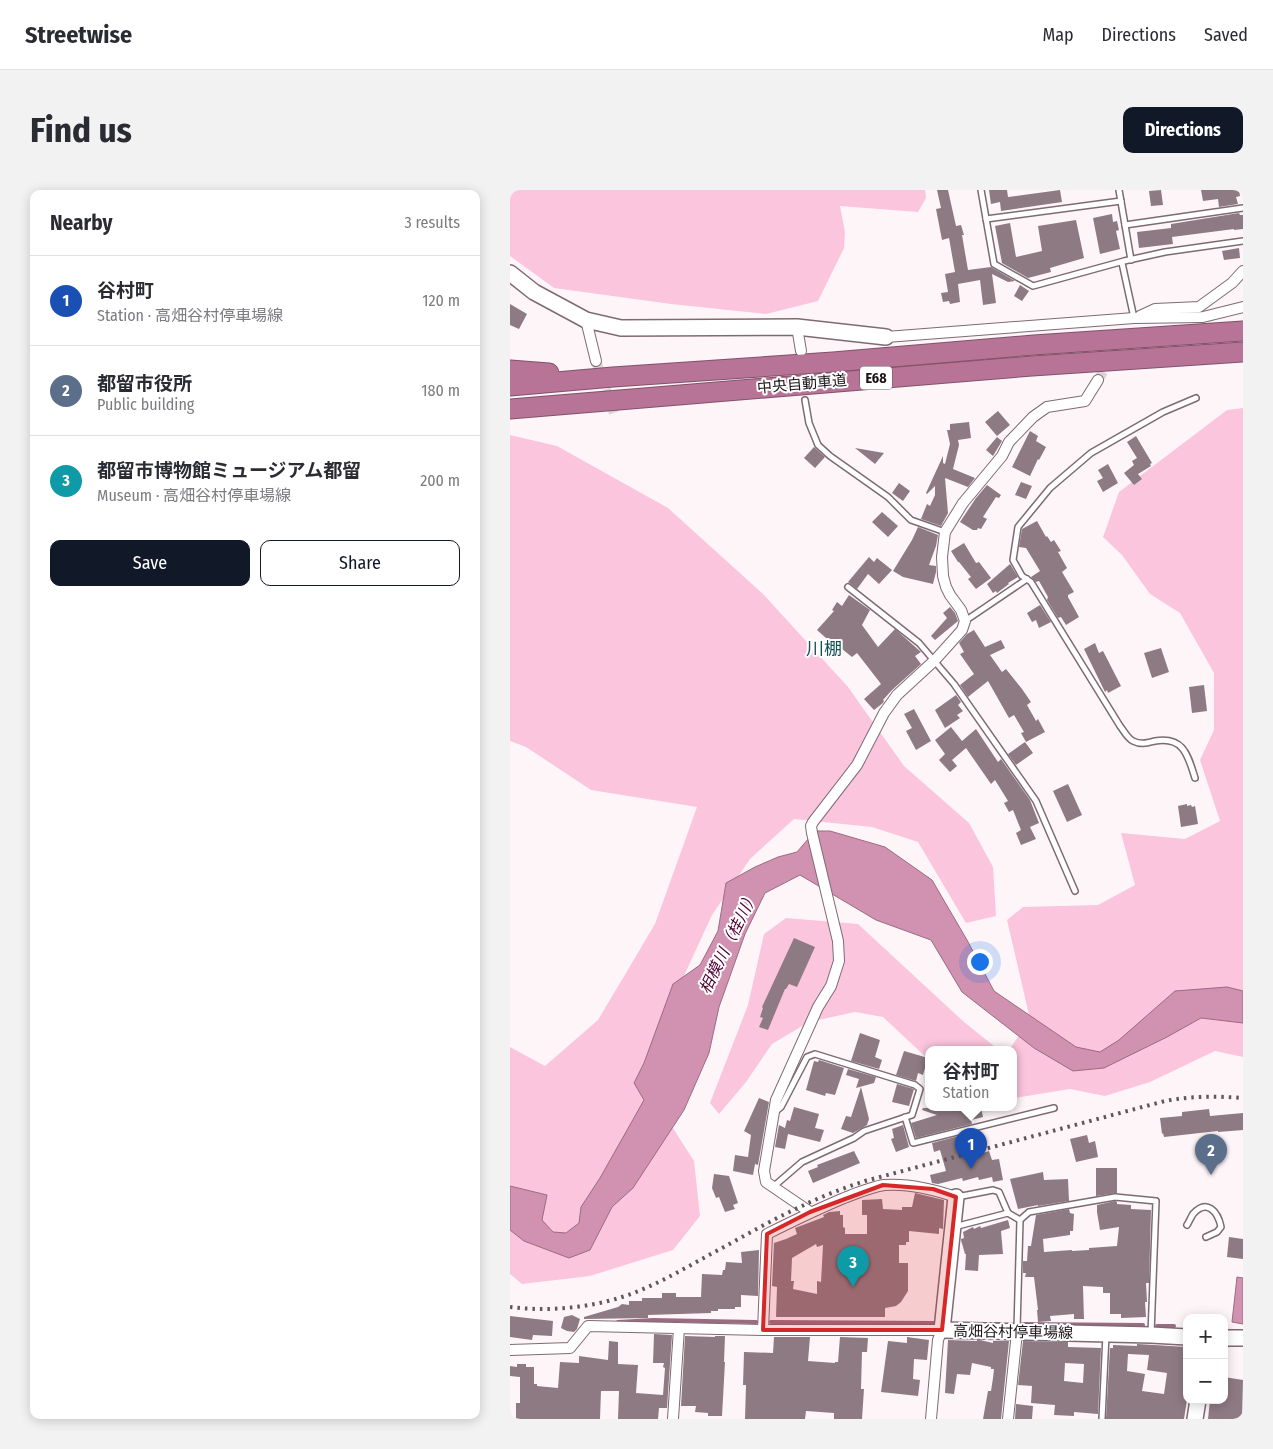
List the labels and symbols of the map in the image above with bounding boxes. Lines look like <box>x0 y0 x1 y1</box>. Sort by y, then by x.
road number: E68 <box>860 367 892 390</box>
street label: 中央自動車道 <box>756 371 848 397</box>
district label: 川棚 <box>806 638 842 660</box>
water label: 相模川（桂川） <box>695 888 762 997</box>
your location <box>967 949 993 975</box>
pin: 1 <box>955 1128 987 1169</box>
pin: 2 <box>1195 1134 1227 1175</box>
pin: 3 <box>837 1246 869 1287</box>
street label: 高畑谷村停車場線 <box>953 1322 1073 1342</box>

